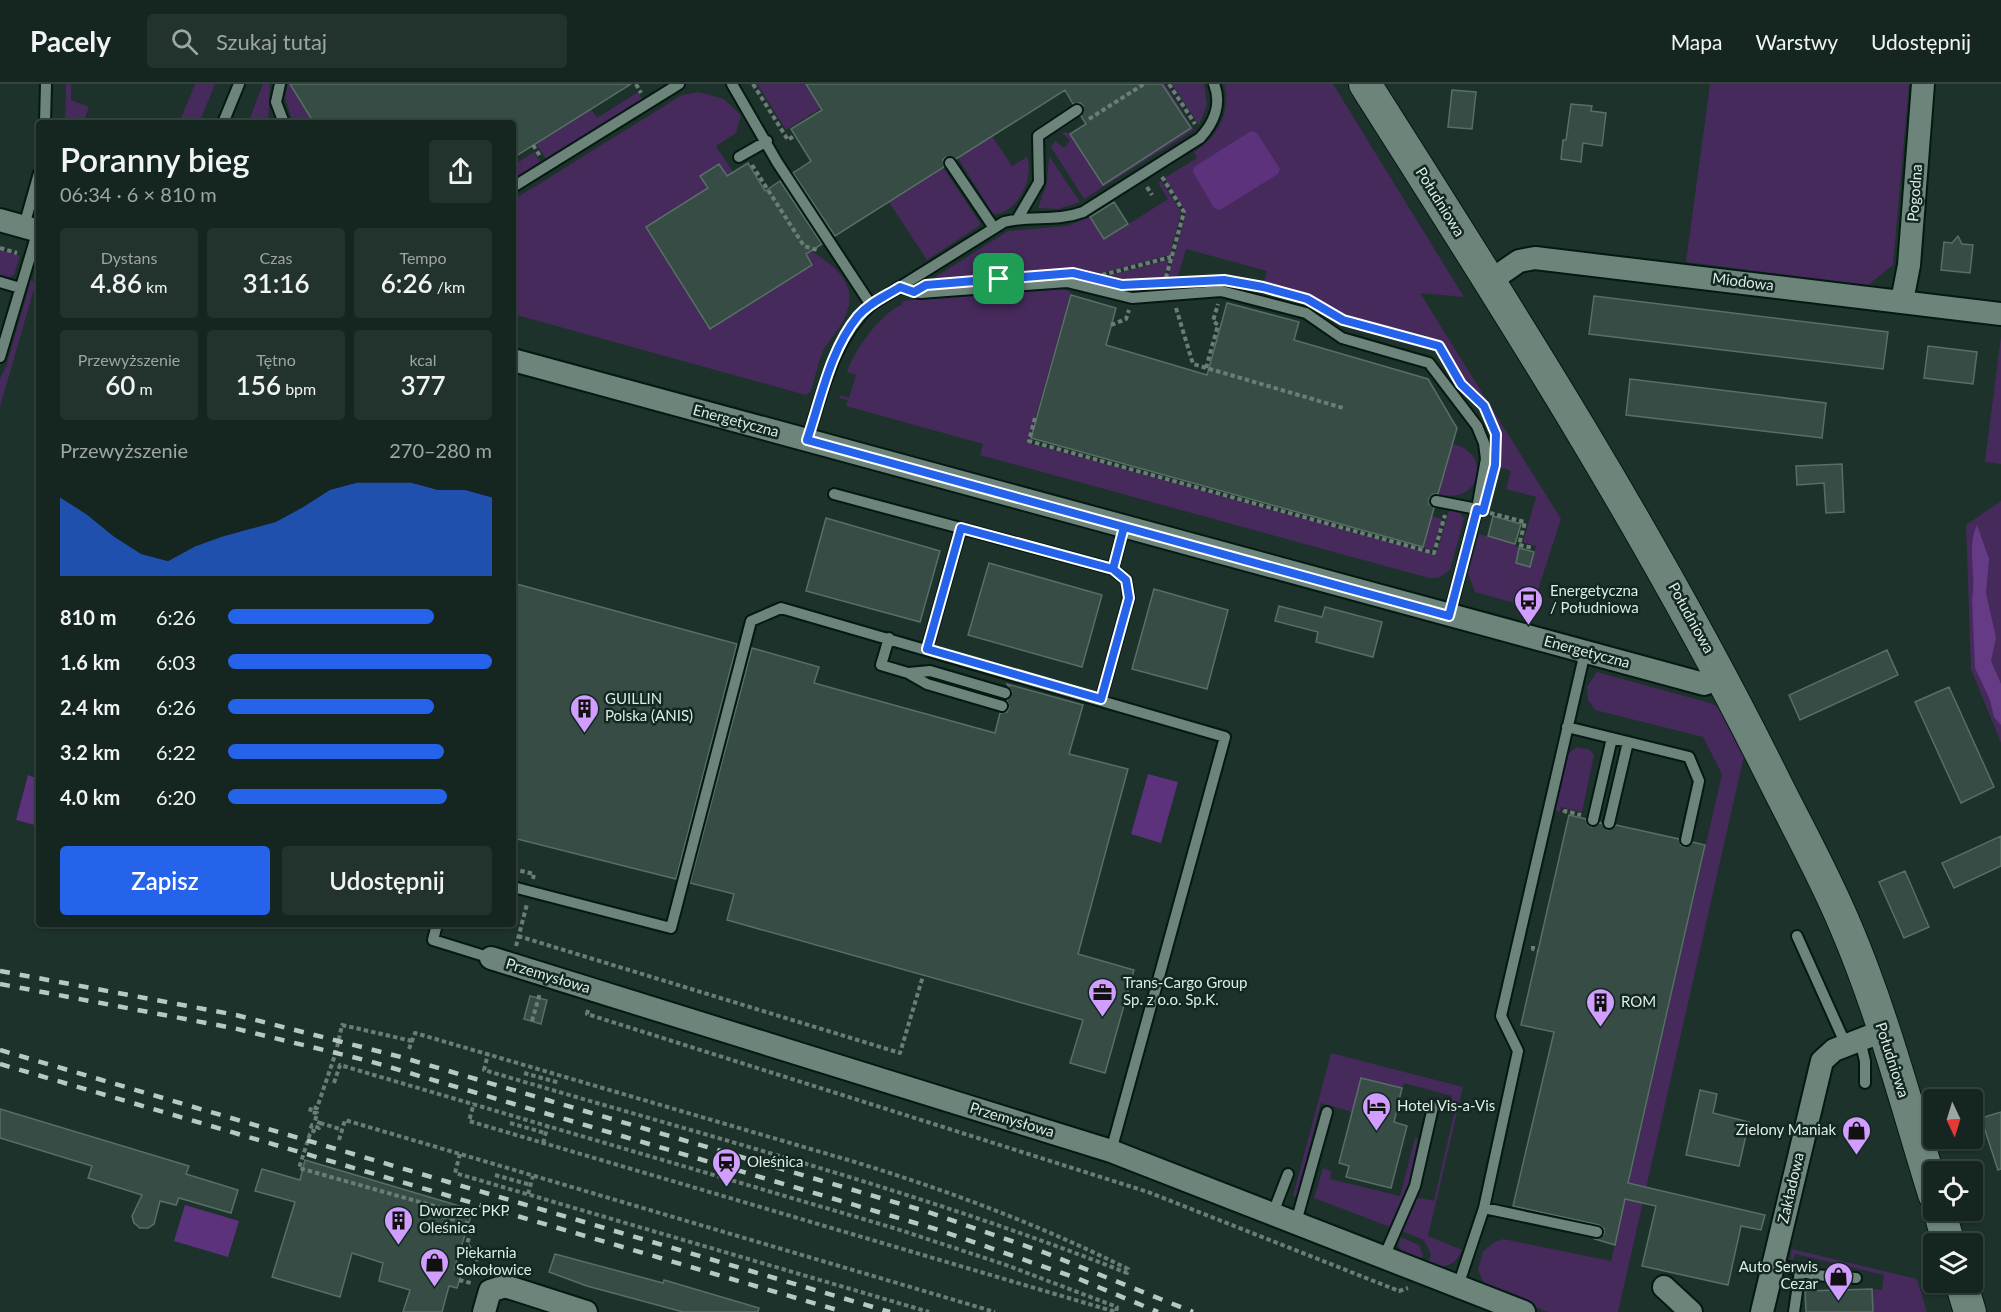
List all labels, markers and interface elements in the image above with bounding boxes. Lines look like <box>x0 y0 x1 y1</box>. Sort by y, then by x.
search box <box>147 14 567 68</box>
text: Pacely <box>30 24 111 58</box>
icon: search <box>168 25 201 58</box>
text: Szukaj tutaj <box>216 28 327 55</box>
text: Mapa <box>1671 29 1723 54</box>
text: Warstwy <box>1756 29 1838 54</box>
text: Udostępnij <box>1871 29 1971 54</box>
text: Poranny bieg <box>60 139 250 179</box>
button: share <box>429 140 492 203</box>
street label: Południowa <box>1413 164 1469 239</box>
street label: Pogodna <box>1903 164 1925 222</box>
text: 06:34 · 6 × 810 m <box>60 182 217 206</box>
text: Dystans <box>101 248 157 267</box>
text: Czas <box>260 248 292 267</box>
text: Tempo <box>399 248 447 267</box>
pin <box>973 253 1024 304</box>
icon: arrive <box>982 262 1015 295</box>
text: 4.86 <box>91 267 142 299</box>
text: 31:16 <box>243 267 309 299</box>
text: 6:26 <box>381 267 433 299</box>
street label: Miodowa <box>1711 268 1775 294</box>
text: km <box>142 277 167 296</box>
text: /km <box>433 277 465 296</box>
text: Przewyższenie <box>78 350 180 369</box>
text: Tętno <box>256 350 296 369</box>
text: kcal <box>409 350 437 369</box>
text: 60 <box>105 369 135 401</box>
text: 156 <box>236 369 281 401</box>
text: 377 <box>400 369 446 401</box>
text: m <box>135 379 153 398</box>
text: bpm <box>281 379 316 398</box>
street label: Energetyczna <box>691 400 781 440</box>
text: Przewyższenie <box>60 438 188 462</box>
text: 270–280 m <box>389 438 492 462</box>
street label: Południowa <box>1665 579 1719 656</box>
place label: Energetyczna / Południowa <box>1550 581 1639 616</box>
bus stop icon: Energetyczna / Południowa <box>1513 584 1545 626</box>
text: 810 m <box>60 605 116 629</box>
text: 6:26 <box>156 605 196 629</box>
street label: Energetyczna <box>1542 631 1632 671</box>
text: 1.6 km <box>60 650 120 674</box>
text: 6:03 <box>156 650 196 674</box>
place label: GUILLIN Polska (ANIS) <box>605 689 693 724</box>
building icon: GUILLIN Polska (ANIS) <box>568 692 600 734</box>
text: 2.4 km <box>60 695 120 719</box>
text: 6:26 <box>156 695 196 719</box>
text: 3.2 km <box>60 740 120 764</box>
text: 6:22 <box>156 740 196 764</box>
text: 4.0 km <box>60 785 120 809</box>
text: 6:20 <box>156 785 196 809</box>
button: Zapisz <box>60 846 270 915</box>
button: Udostępnij <box>282 846 492 915</box>
street label: Przemysłowa <box>504 954 593 996</box>
place label: Trans-Cargo Group Sp. z o.o. Sp.K. <box>1123 973 1248 1008</box>
office icon: Trans-Cargo Group Sp. z o.o. Sp.K. <box>1086 976 1118 1018</box>
building icon: ROM <box>1584 986 1616 1028</box>
place label: ROM <box>1621 992 1656 1010</box>
street label: Południowa <box>1872 1020 1914 1100</box>
north arrow <box>1923 1089 1983 1149</box>
map controls <box>1923 1089 1983 1293</box>
hotel icon: Hotel Vis-a-Vis <box>1360 1090 1392 1132</box>
place label: Hotel Vis-a-Vis <box>1397 1096 1495 1114</box>
street label: Przemysłowa <box>968 1098 1057 1140</box>
shop icon: Zielony Maniak <box>1841 1114 1873 1156</box>
place label: Zielony Maniak <box>1736 1120 1836 1138</box>
station icon: Oleśnica <box>710 1146 742 1188</box>
street label: Zakładowa <box>1773 1151 1807 1225</box>
place label: Oleśnica <box>747 1152 803 1170</box>
button: locate <box>1923 1161 1983 1221</box>
place label: Dworzec PKP Oleśnica <box>419 1201 510 1236</box>
building icon: Dworzec PKP Oleśnica <box>382 1204 414 1246</box>
button: layers <box>1923 1233 1983 1293</box>
place label: Piekarnia Sokołowice <box>456 1243 532 1278</box>
shop icon: Piekarnia Sokołowice <box>419 1246 451 1288</box>
place label: Auto Serwis Cezar <box>1739 1257 1819 1292</box>
shop icon: Auto Serwis Cezar <box>1823 1260 1855 1302</box>

